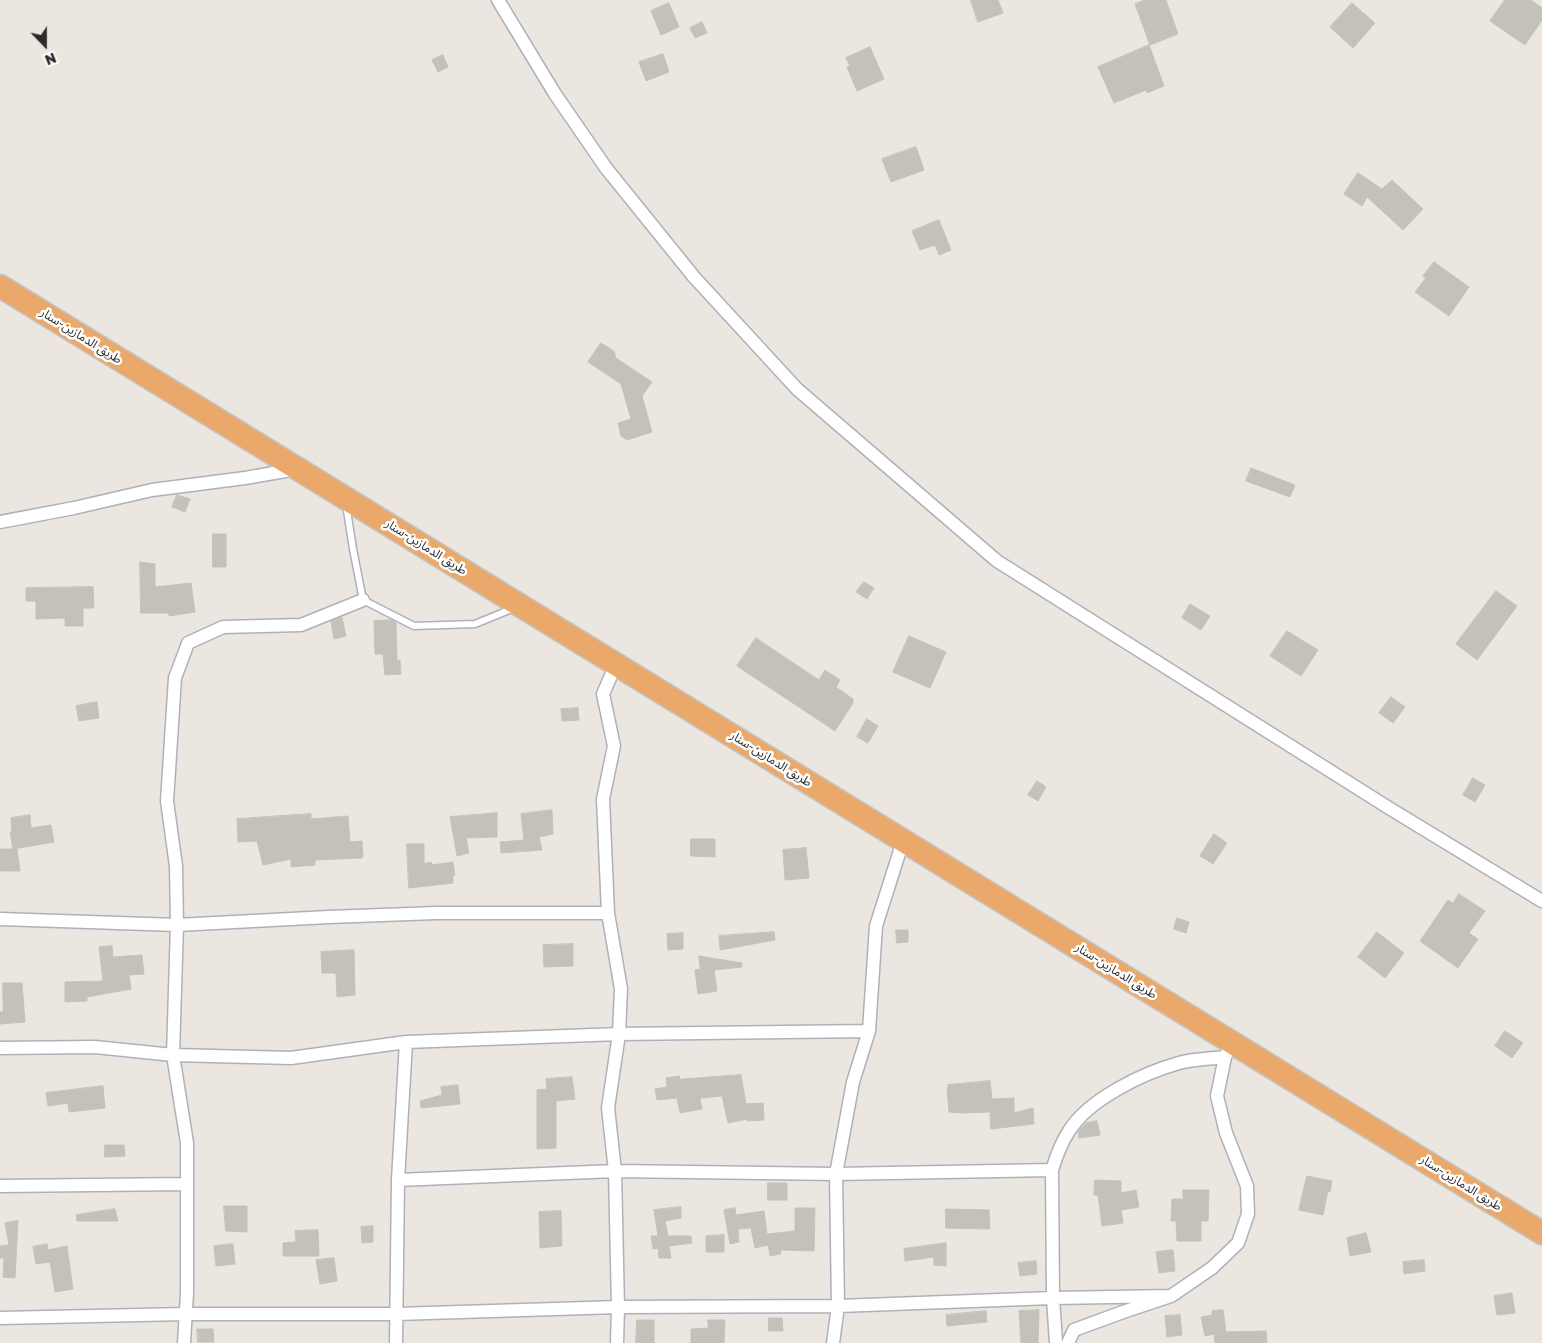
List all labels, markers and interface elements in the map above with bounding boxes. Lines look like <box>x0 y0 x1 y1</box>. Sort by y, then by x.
north arrow <box>20 20 70 70</box>
text: N <box>43 49 59 69</box>
street label: طريق الدمازين-سنار <box>38 305 124 367</box>
street label: طريق الدمازين-سنار <box>383 516 469 578</box>
street label: طريق الدمازين-سنار <box>728 728 814 790</box>
street label: طريق الدمازين-سنار <box>1073 940 1159 1002</box>
street label: طريق الدمازين-سنار <box>1418 1152 1504 1214</box>

